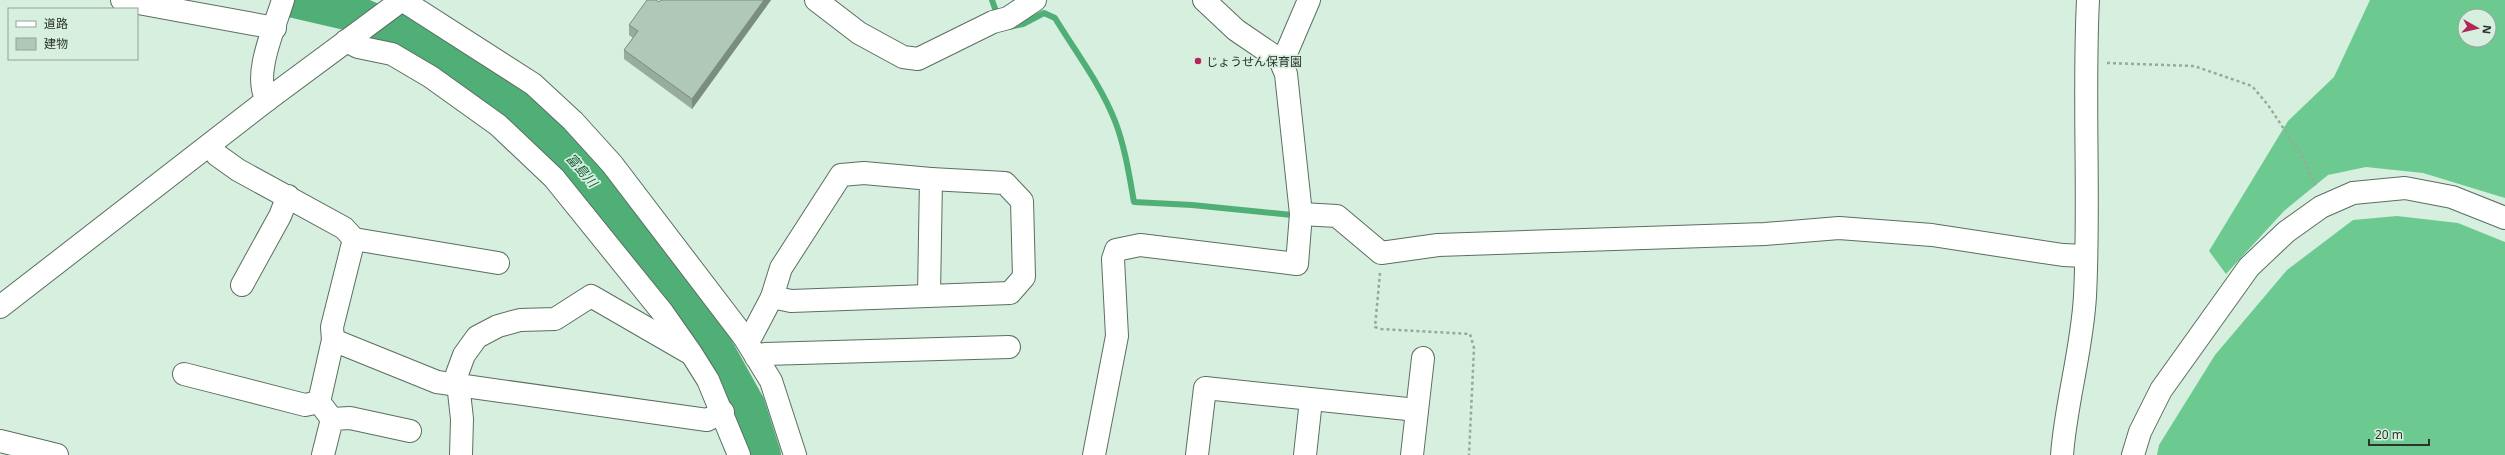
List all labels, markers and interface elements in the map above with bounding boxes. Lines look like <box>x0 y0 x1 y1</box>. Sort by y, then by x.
legend <box>8 8 138 60</box>
north arrow <box>2457 8 2497 48</box>
text: 道路 <box>44 15 68 32</box>
text: N <box>2479 24 2495 35</box>
text: 建物 <box>44 35 68 52</box>
place label: じょうせん保育園 <box>1206 53 1302 70</box>
marker: じょうせん保育園 <box>1193 56 1203 66</box>
water label: 富島川 <box>562 149 603 192</box>
scale bar <box>2369 421 2429 447</box>
text: 20 m <box>2375 426 2403 443</box>

